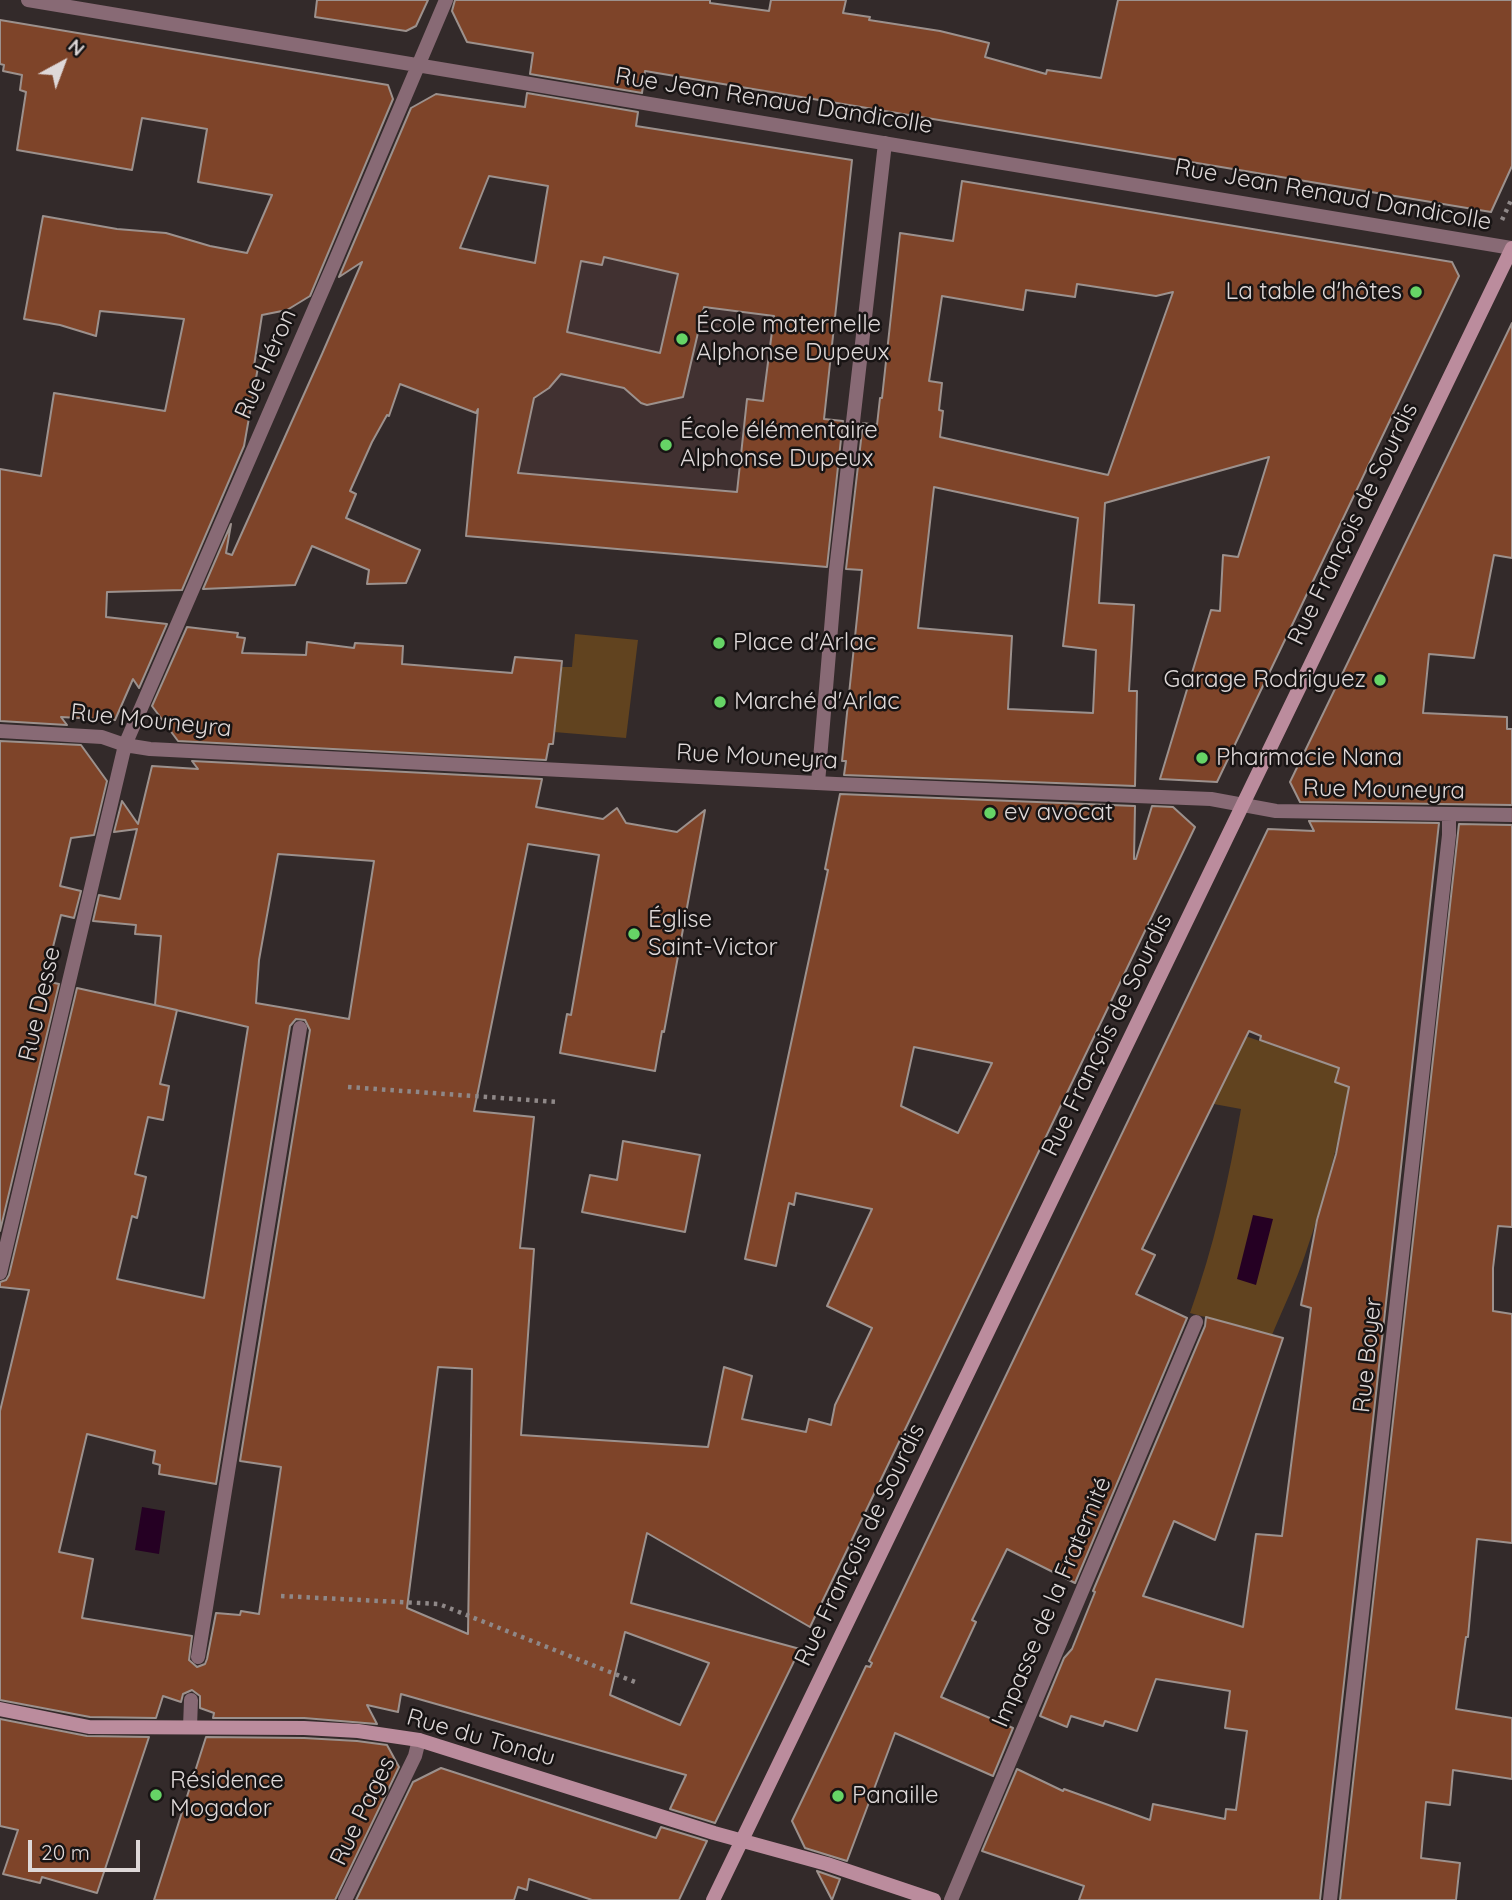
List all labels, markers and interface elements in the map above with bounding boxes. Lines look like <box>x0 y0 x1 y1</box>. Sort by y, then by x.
north arrow <box>28 28 98 98</box>
text: N <box>64 34 90 61</box>
street label: Rue Jean Renaud Dandicolle <box>613 62 935 140</box>
street label: Rue Jean Renaud Dandicolle <box>1172 153 1494 237</box>
place label: La table d'hôtes <box>1225 278 1402 306</box>
marker: La table d'hôtes <box>1408 284 1424 300</box>
street label: Rue Héron <box>229 304 303 424</box>
place label: École maternelle Alphonse Dupeux <box>696 311 889 367</box>
marker: École maternelle Alphonse Dupeux <box>674 331 690 347</box>
street label: Rue François de Sourdis <box>1282 398 1424 650</box>
place label: École élémentaire Alphonse Dupeux <box>680 417 878 473</box>
marker: École élémentaire Alphonse Dupeux <box>658 437 674 453</box>
place label: Place d'Arlac <box>733 629 876 657</box>
marker: Place d'Arlac <box>711 635 727 651</box>
place label: Garage Rodriguez <box>1163 666 1366 694</box>
marker: Garage Rodriguez <box>1372 672 1388 688</box>
place label: Marché d'Arlac <box>734 688 900 716</box>
marker: Marché d'Arlac <box>712 694 728 710</box>
street label: Rue Mouneyra <box>69 698 233 744</box>
street label: Rue Mouneyra <box>675 738 839 776</box>
place label: Pharmacie Nana <box>1216 744 1402 772</box>
marker: Pharmacie Nana <box>1194 750 1210 766</box>
street label: Rue Mouneyra <box>1303 774 1465 806</box>
place label: ev avocat <box>1004 799 1113 827</box>
marker: ev avocat <box>982 805 998 821</box>
place label: Église Saint-Victor <box>648 906 778 962</box>
street label: Rue François de Sourdis <box>1036 909 1178 1161</box>
marker: Église Saint-Victor <box>626 926 642 942</box>
street label: Rue Desse <box>13 944 67 1064</box>
street label: Rue Boyer <box>1348 1296 1388 1414</box>
street label: Rue François de Sourdis <box>789 1419 931 1671</box>
street label: Impasse de la Fraternité <box>986 1473 1118 1731</box>
street label: Rue du Tondu <box>403 1703 559 1773</box>
street label: Rue Pages <box>324 1752 402 1870</box>
place label: Résidence Mogador <box>170 1767 284 1823</box>
place label: Panaille <box>852 1782 939 1810</box>
marker: Résidence Mogador <box>148 1787 164 1803</box>
marker: Panaille <box>830 1788 846 1804</box>
scale bar <box>32 1826 144 1870</box>
text: 20 m <box>41 1839 90 1865</box>

